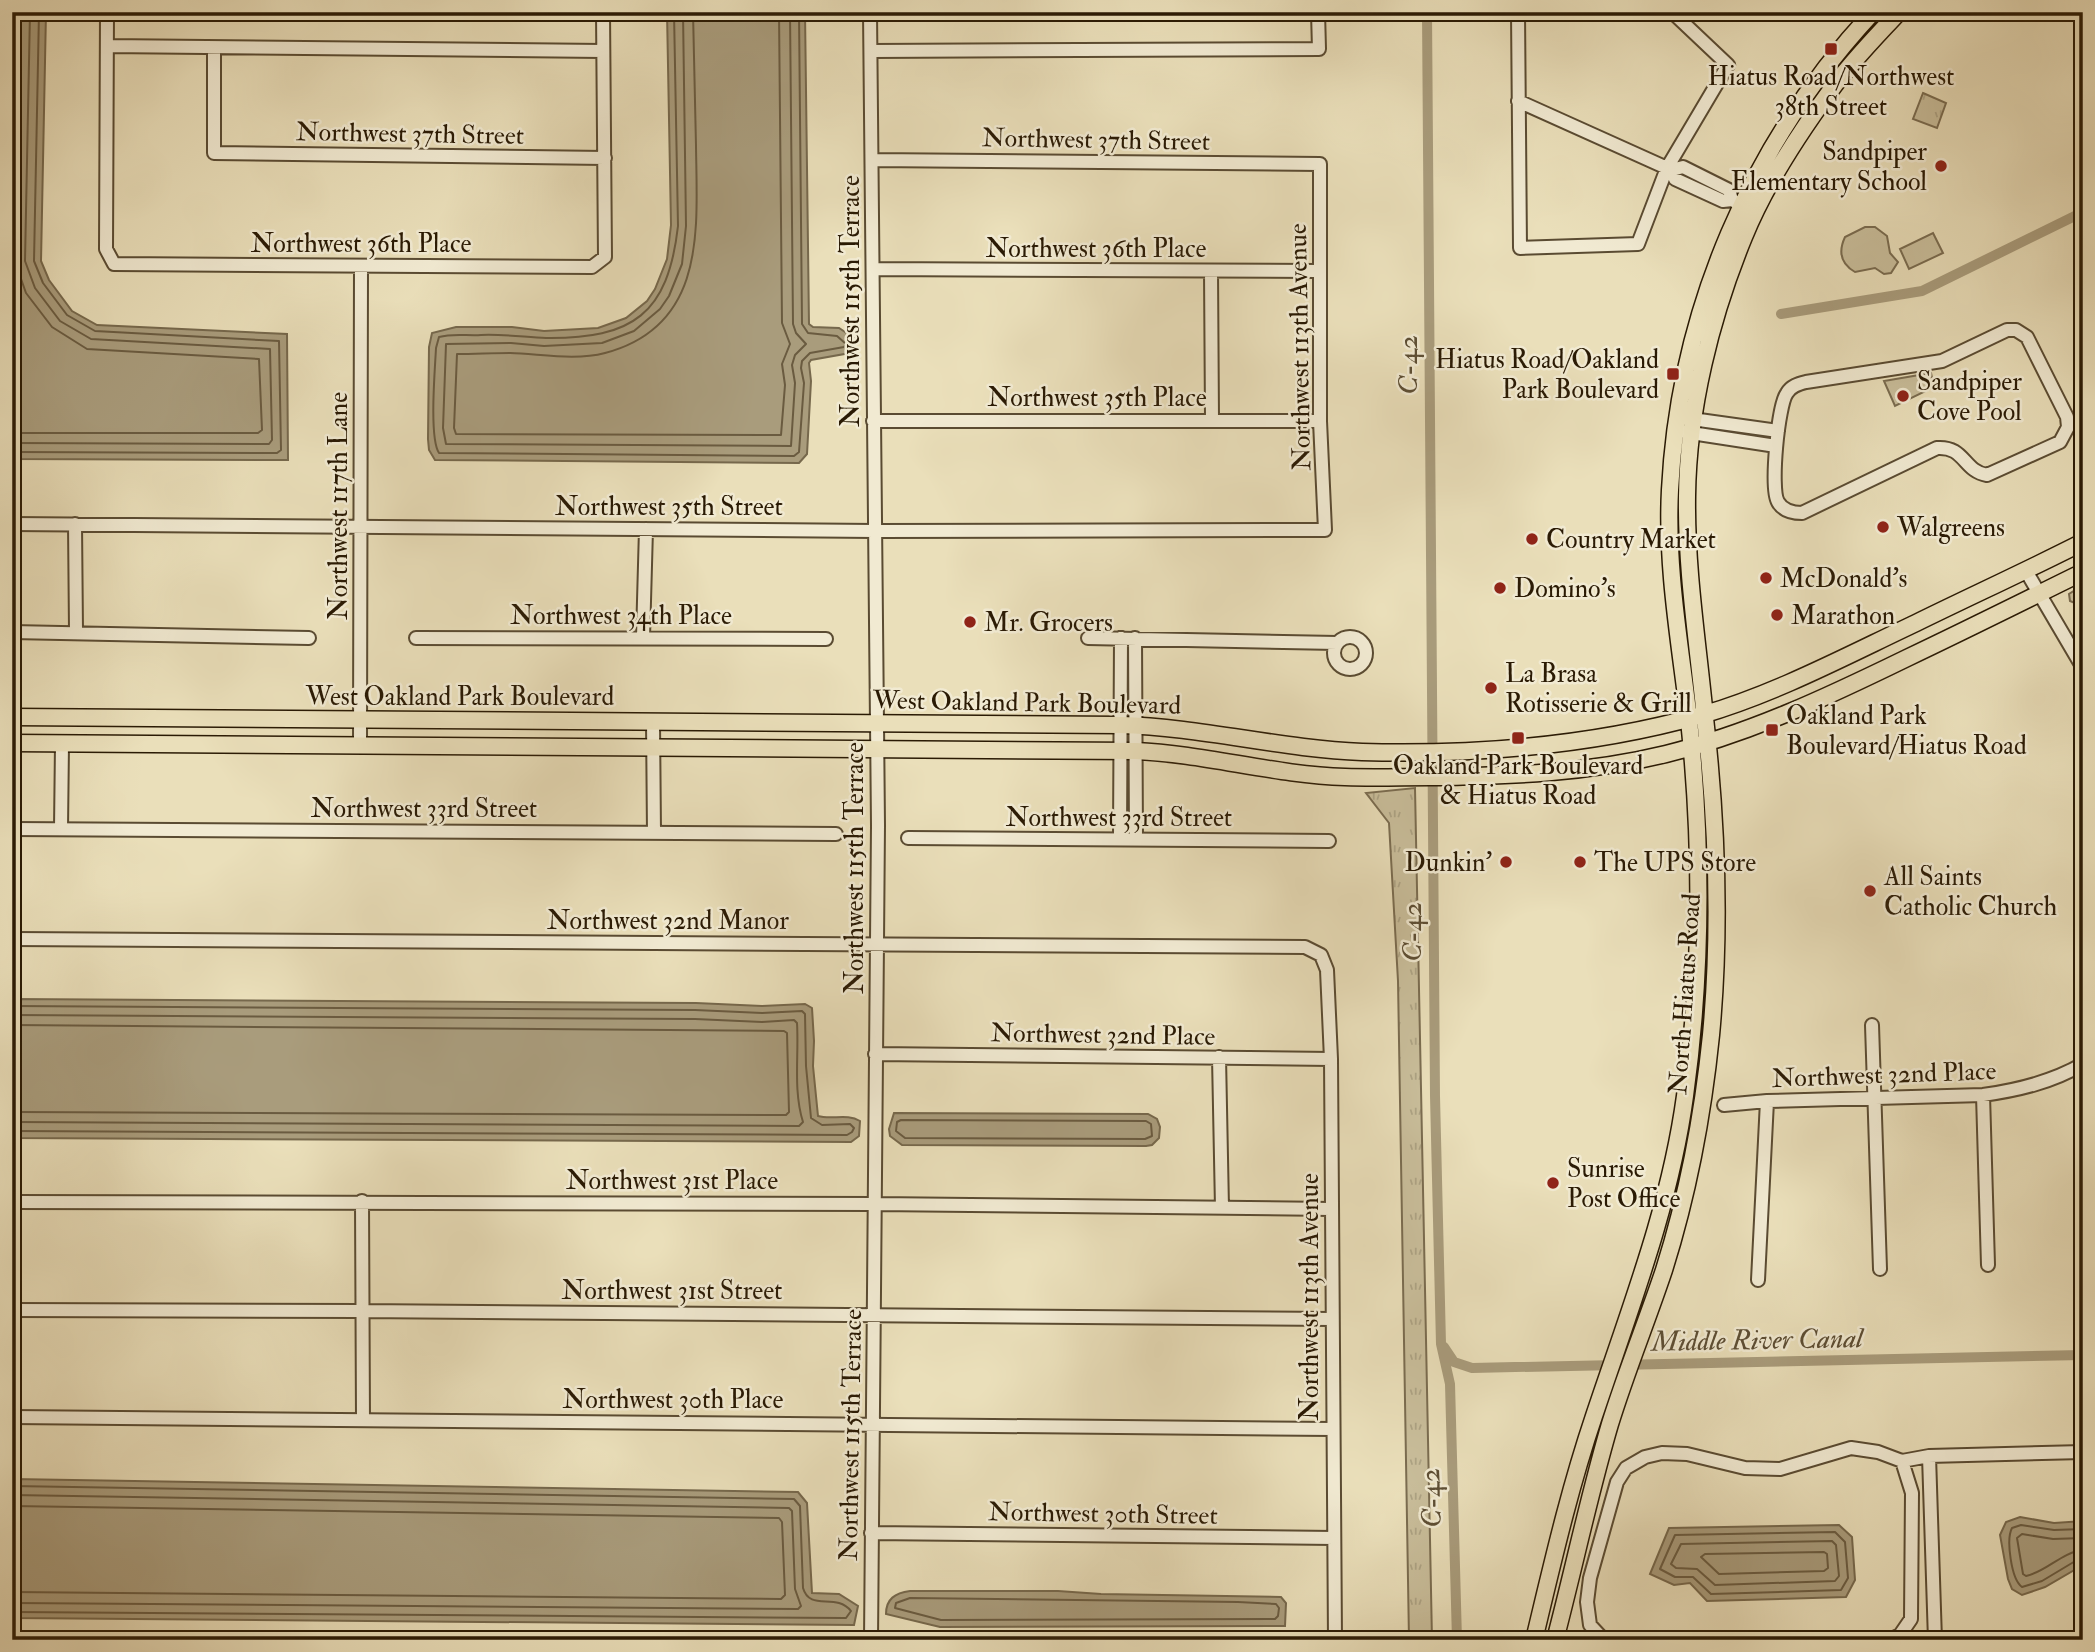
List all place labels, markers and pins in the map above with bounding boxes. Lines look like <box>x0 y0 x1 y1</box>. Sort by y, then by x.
marker: Hiatus Road/Northwest 38th Street <box>1823 41 1839 57</box>
place label: Hiatus Road/Northwest 38th Street <box>1708 61 1954 123</box>
place label: Sandpiper Elementary School <box>1731 136 1927 198</box>
marker: Sandpiper Elementary School <box>1933 158 1949 174</box>
place label: Hiatus Road/Oakland Park Boulevard <box>1435 344 1659 406</box>
marker: Hiatus Road/Oakland Park Boulevard <box>1665 366 1681 382</box>
place label: Sandpiper Cove Pool <box>1917 366 2022 428</box>
marker: Sandpiper Cove Pool <box>1895 388 1911 404</box>
place label: Walgreens <box>1896 512 2005 544</box>
marker: Walgreens <box>1875 519 1891 535</box>
place label: Country Market <box>1546 524 1716 556</box>
marker: Country Market <box>1524 531 1540 547</box>
place label: McDonald's <box>1780 563 1907 595</box>
marker: McDonald's <box>1758 570 1774 586</box>
place label: Domino's <box>1514 573 1616 605</box>
marker: Domino's <box>1492 580 1508 596</box>
place label: Marathon <box>1791 600 1895 632</box>
place label: Mr. Grocers <box>984 607 1113 639</box>
marker: Marathon <box>1769 607 1785 623</box>
marker: Mr. Grocers <box>962 614 978 630</box>
place label: La Brasa Rotisserie & Grill <box>1505 658 1692 720</box>
marker: La Brasa Rotisserie & Grill <box>1483 680 1499 696</box>
place label: Oakland Park Boulevard/Hiatus Road <box>1786 700 2027 762</box>
marker: Oakland Park Boulevard/Hiatus Road <box>1764 722 1780 738</box>
marker: Oakland Park Boulevard & Hiatus Road <box>1510 730 1526 746</box>
place label: Oakland Park Boulevard & Hiatus Road <box>1393 750 1644 812</box>
place label: Dunkin' <box>1405 847 1492 879</box>
place label: The UPS Store <box>1594 847 1756 879</box>
marker: Dunkin' <box>1498 854 1514 870</box>
marker: The UPS Store <box>1572 854 1588 870</box>
place label: All Saints Catholic Church <box>1883 861 2058 923</box>
marker: All Saints Catholic Church <box>1862 883 1878 899</box>
place label: Sunrise Post Office <box>1567 1153 1680 1215</box>
marker: Sunrise Post Office <box>1545 1175 1561 1191</box>

